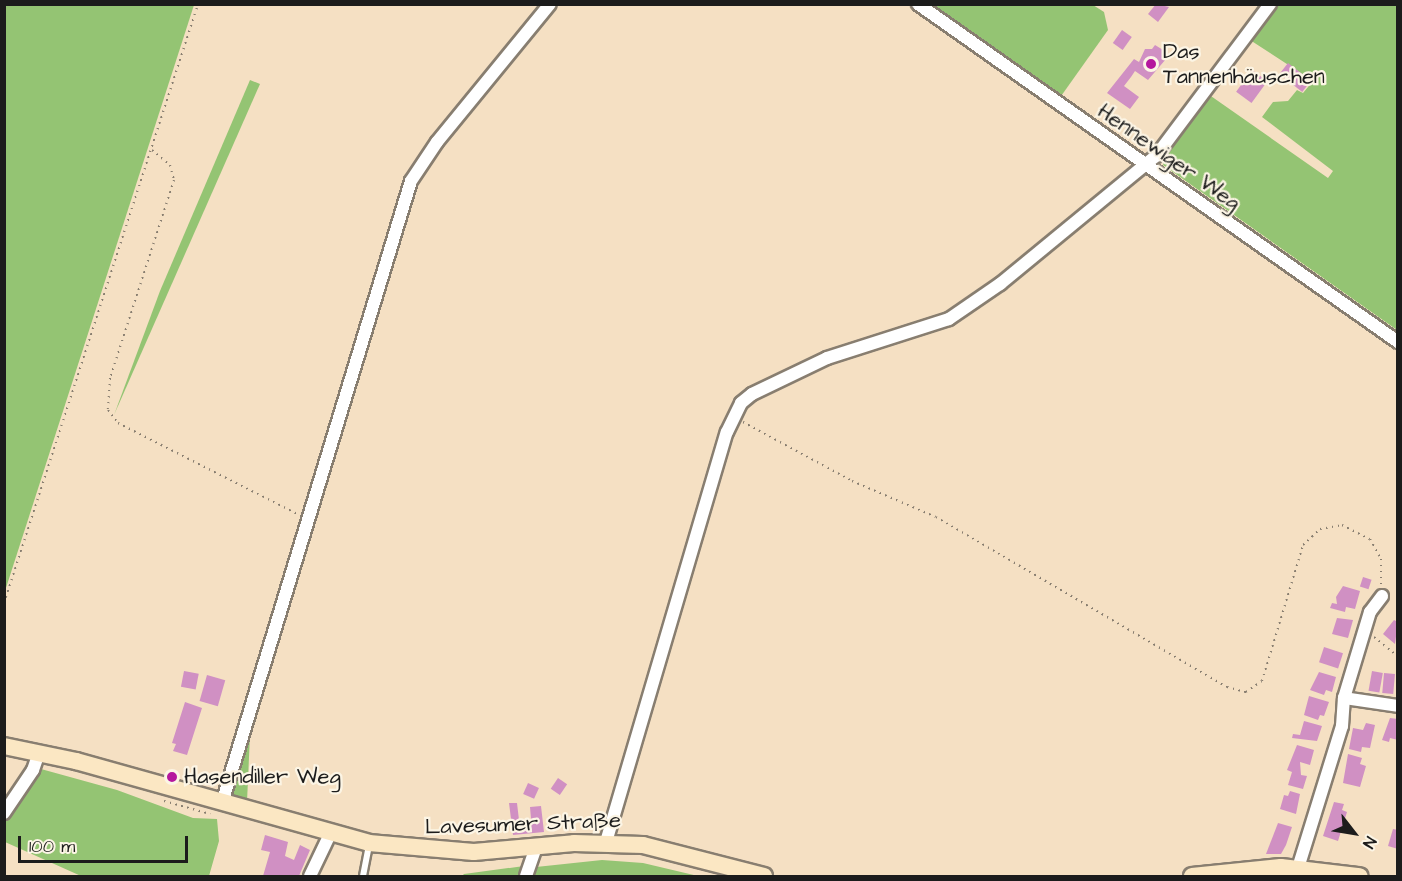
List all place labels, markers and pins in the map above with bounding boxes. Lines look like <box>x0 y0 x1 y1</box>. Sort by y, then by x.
place label: Das Tannenhäuschen <box>1163 38 1325 90</box>
marker: Das Tannenhäuschen <box>1144 57 1158 71</box>
place label: Hasendiller Weg <box>184 764 341 790</box>
marker: Hasendiller Weg <box>165 770 179 784</box>

